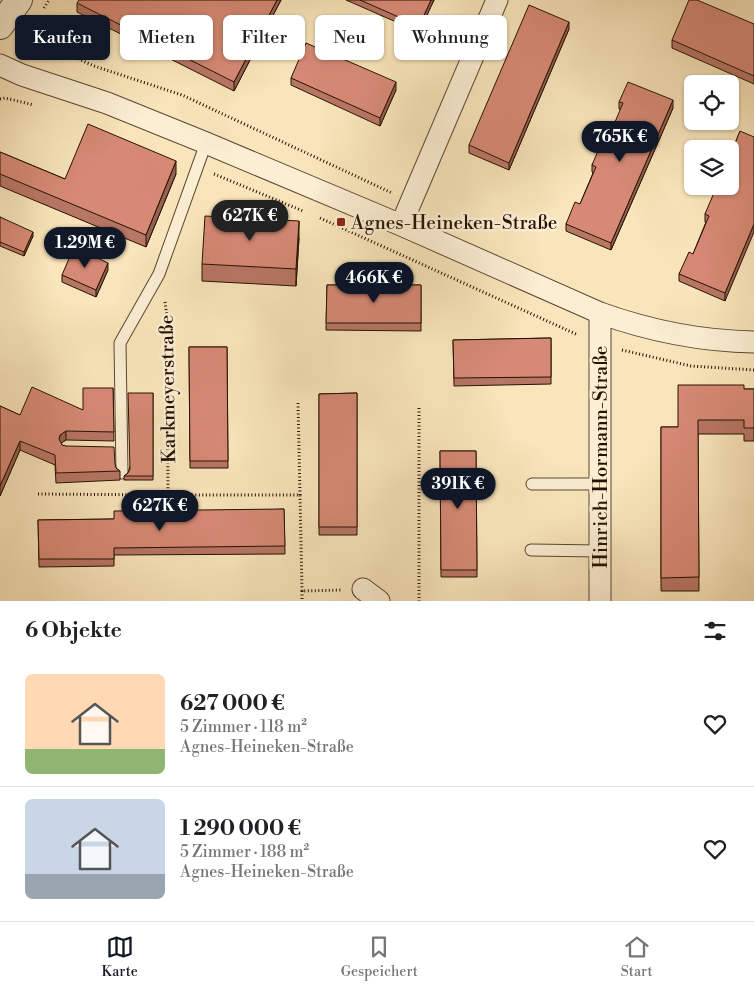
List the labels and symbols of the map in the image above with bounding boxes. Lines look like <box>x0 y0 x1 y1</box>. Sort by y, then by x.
pin: 765K € <box>579 120 661 163</box>
pin: 627K € <box>209 200 291 242</box>
place label: Agnes-Heineken-Straße <box>350 211 557 235</box>
marker: Agnes-Heineken-Straße <box>335 216 347 228</box>
pin: 1.29M € <box>39 226 131 269</box>
pin: 466K € <box>333 262 415 304</box>
street label: Karkmeyerstraße <box>155 315 181 463</box>
street label: Hinrich-Hormann-Straße <box>589 346 613 568</box>
pin: 391K € <box>417 468 499 510</box>
pin: 627K € <box>119 490 201 532</box>

